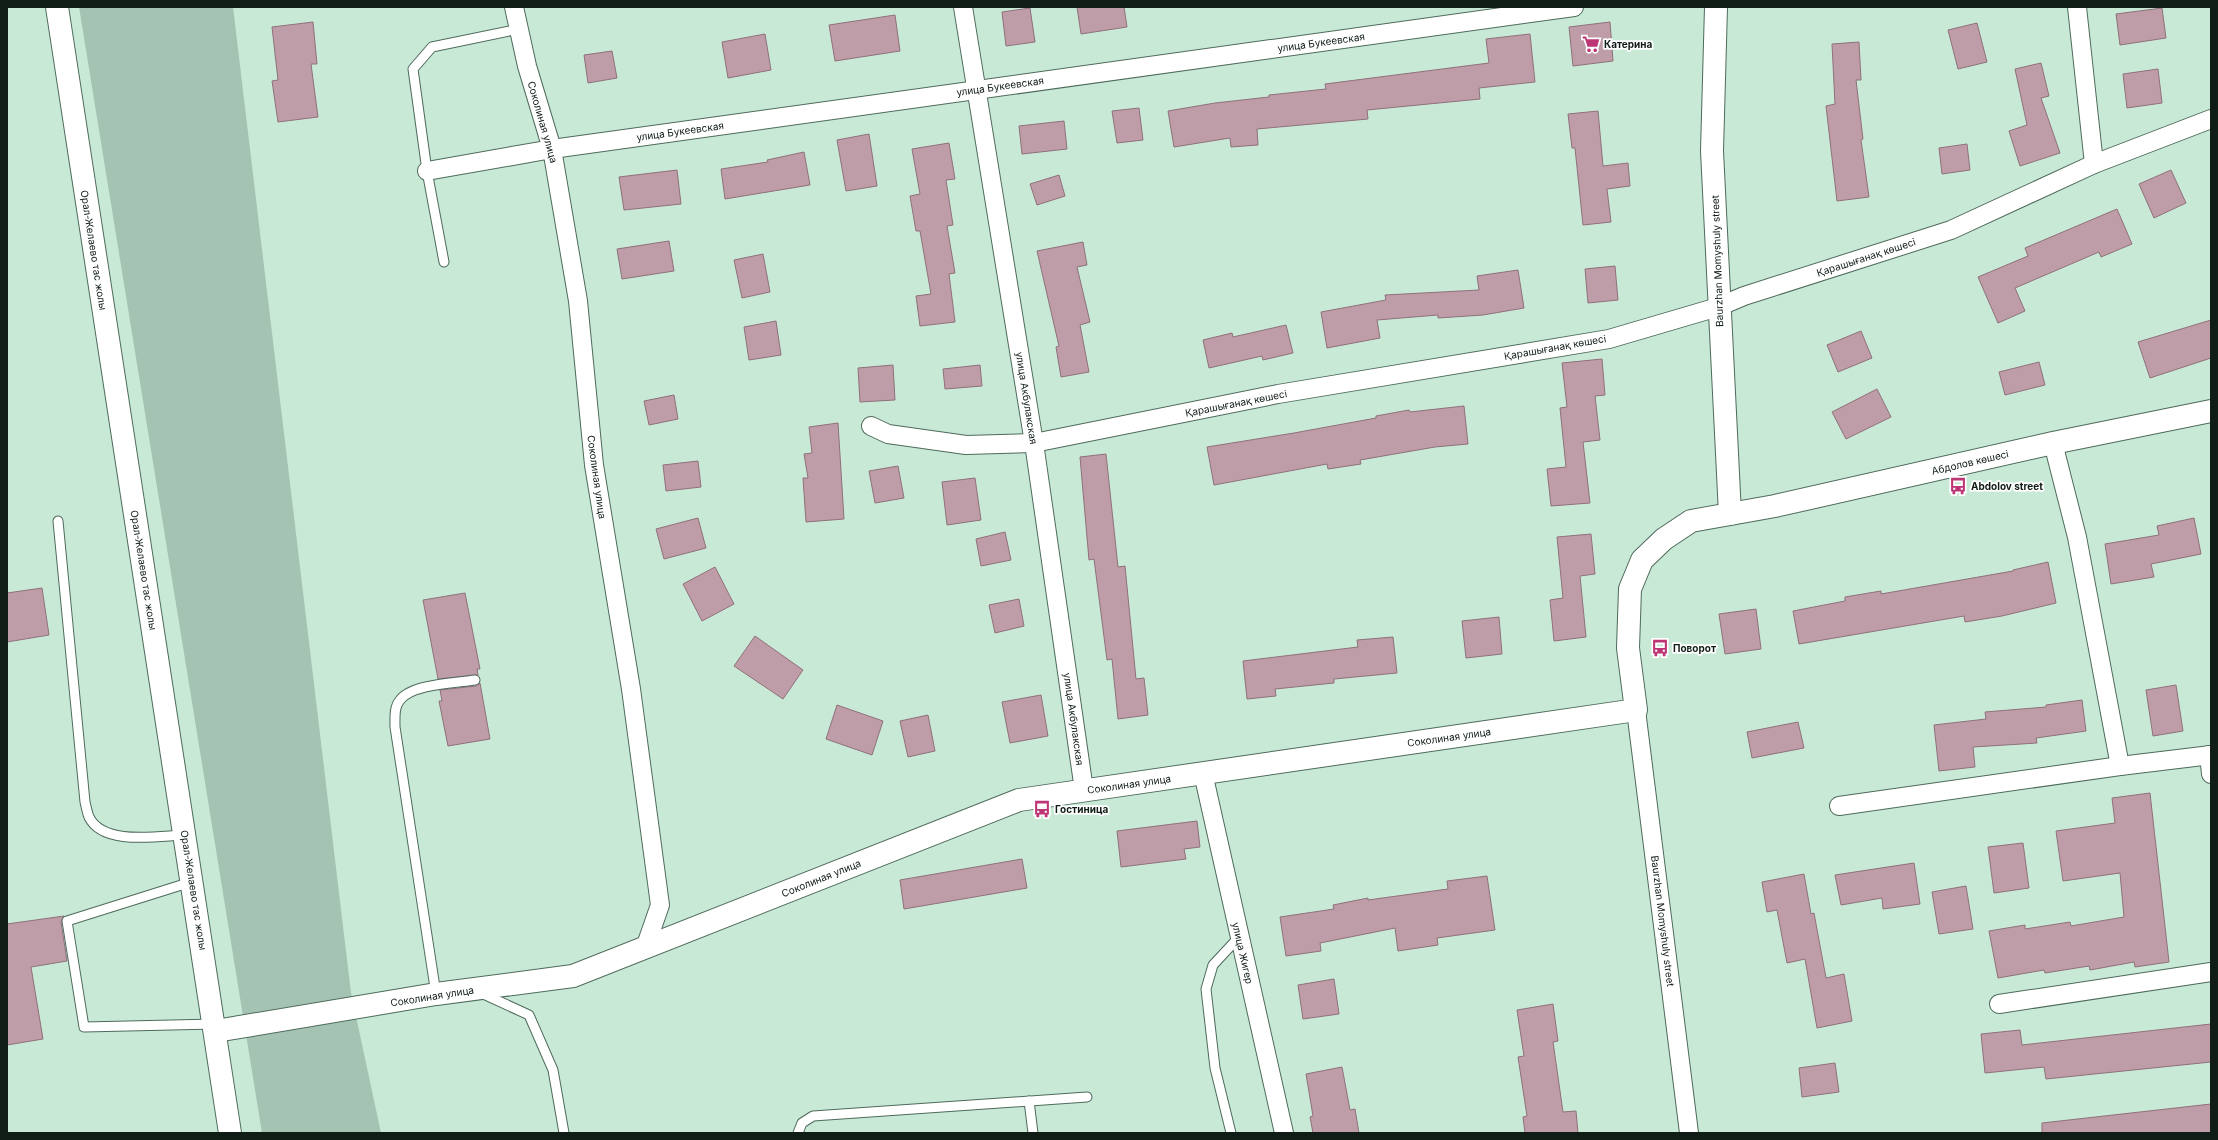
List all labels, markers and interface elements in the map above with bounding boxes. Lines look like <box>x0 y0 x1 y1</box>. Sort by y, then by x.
street label: улица Букеевская <box>1277 30 1365 54</box>
supermarket icon: Катерина <box>1581 34 1601 54</box>
place label: Катерина <box>1604 38 1653 50</box>
street label: улица Букеевская <box>956 74 1044 98</box>
street label: Соколиная улица <box>526 80 560 164</box>
street label: улица Букеевская <box>636 119 724 143</box>
street label: Орал-Желаево тас жолы <box>79 189 109 311</box>
street label: Baurzhan Momyshuly street <box>1709 194 1725 327</box>
street label: Қарашығанақ көшесі <box>1815 235 1917 279</box>
street label: Қарашығанақ көшесі <box>1503 332 1607 362</box>
street label: улица Акбулакская <box>1014 351 1040 445</box>
street label: Қарашығанақ көшесі <box>1184 387 1288 419</box>
street label: Соколиная улица <box>585 434 609 520</box>
street label: Абдолов көшесі <box>1930 447 2010 477</box>
bus stop icon: Abdolov street <box>1948 476 1968 496</box>
place label: Abdolov street <box>1971 480 2043 492</box>
street label: Орал-Желаево тас жолы <box>129 509 159 631</box>
bus stop icon: Поворот <box>1650 638 1670 658</box>
place label: Поворот <box>1673 642 1716 654</box>
street label: улица Акбулакская <box>1062 672 1086 766</box>
street label: Соколиная улица <box>1406 725 1492 749</box>
street label: Соколиная улица <box>1086 772 1172 796</box>
bus stop icon: Гостиница <box>1032 799 1052 819</box>
place label: Гостиница <box>1055 803 1108 815</box>
street label: Орал-Желаево тас жолы <box>179 829 209 951</box>
street label: Baurzhan Momyshuly street <box>1649 855 1677 988</box>
street label: Соколиная улица <box>780 857 862 899</box>
street label: улица Жигер <box>1230 921 1256 985</box>
street label: Соколиная улица <box>389 983 475 1009</box>

